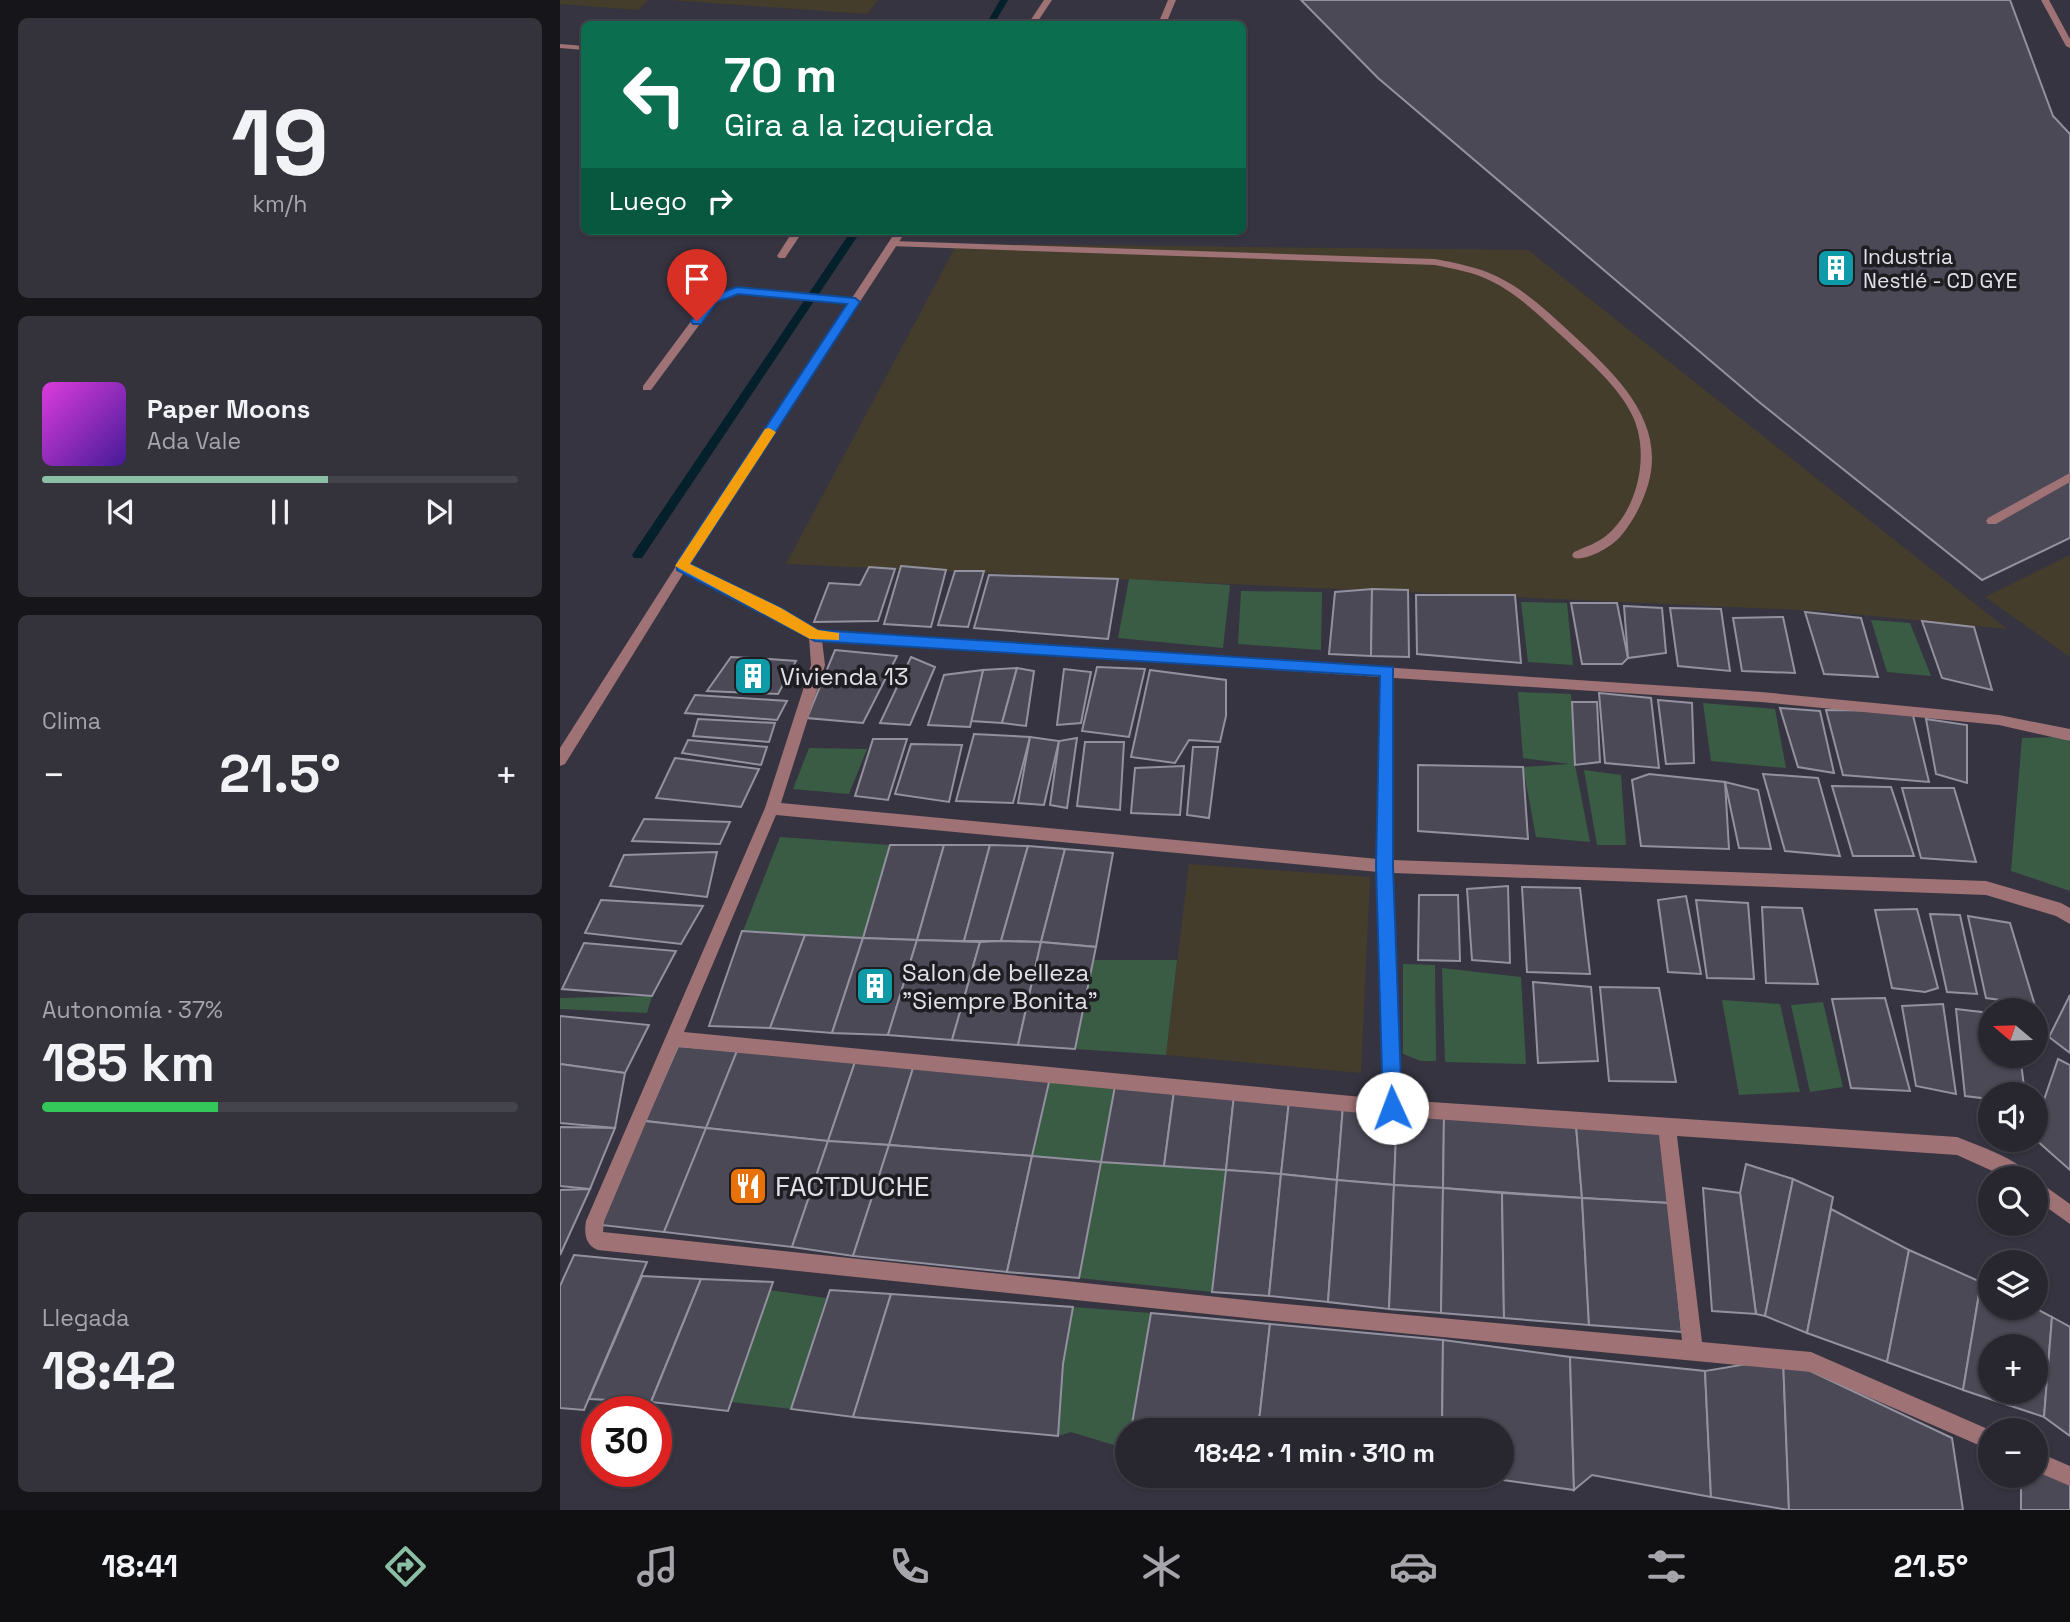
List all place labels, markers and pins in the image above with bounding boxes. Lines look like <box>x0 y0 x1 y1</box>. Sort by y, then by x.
place label: Industria Nestlé - CD GYE <box>1863 243 2017 294</box>
building icon: Industria Nestlé - CD GYE <box>1815 247 1857 289</box>
pin <box>667 249 727 321</box>
building icon: Vivienda 13 <box>732 655 774 697</box>
place label: Vivienda 13 <box>780 661 908 692</box>
place label: Salon de belleza "Siempre Bonita" <box>902 957 1098 1016</box>
building icon: Salon de belleza "Siempre Bonita" <box>854 965 896 1007</box>
restaurant icon: FACTDUCHE <box>727 1165 769 1207</box>
place label: FACTDUCHE <box>775 1168 930 1204</box>

